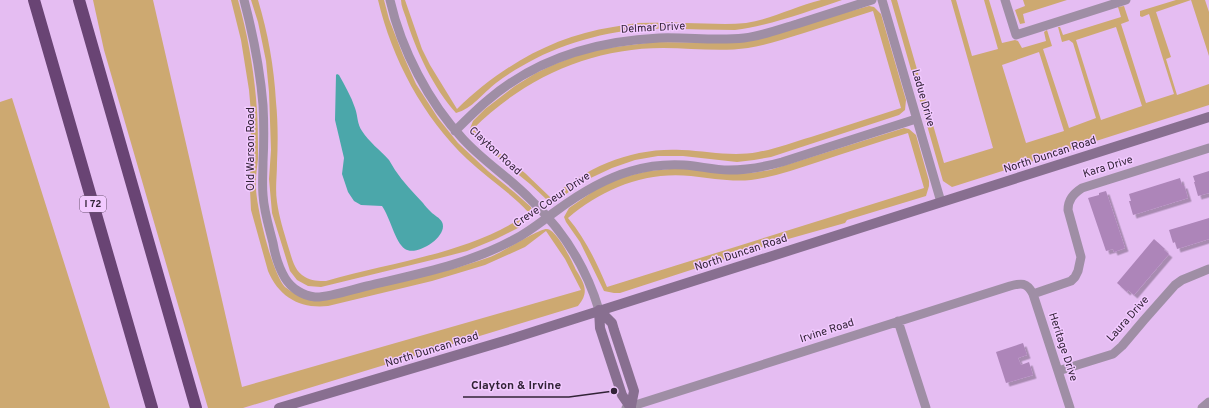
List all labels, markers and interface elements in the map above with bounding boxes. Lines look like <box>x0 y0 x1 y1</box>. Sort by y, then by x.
street label: Delmar Drive <box>620 19 686 37</box>
street label: Ladue Drive <box>908 68 938 128</box>
street label: Old Warson Road <box>244 107 258 191</box>
street label: Clayton Road <box>466 124 524 178</box>
street label: North Duncan Road <box>1002 133 1098 177</box>
street label: Kara Drive <box>1081 153 1135 181</box>
street label: Creve Coeur Drive <box>511 169 593 231</box>
road number: I 72 <box>80 196 106 212</box>
street label: North Duncan Road <box>693 231 789 275</box>
street label: Laura Drive <box>1104 293 1152 345</box>
street label: Heritage Drive <box>1045 311 1081 383</box>
street label: Irvine Road <box>798 316 856 346</box>
street label: North Duncan Road <box>384 329 480 371</box>
callout: Clayton & Irvine <box>463 373 569 397</box>
text: Clayton & Irvine <box>471 378 561 394</box>

